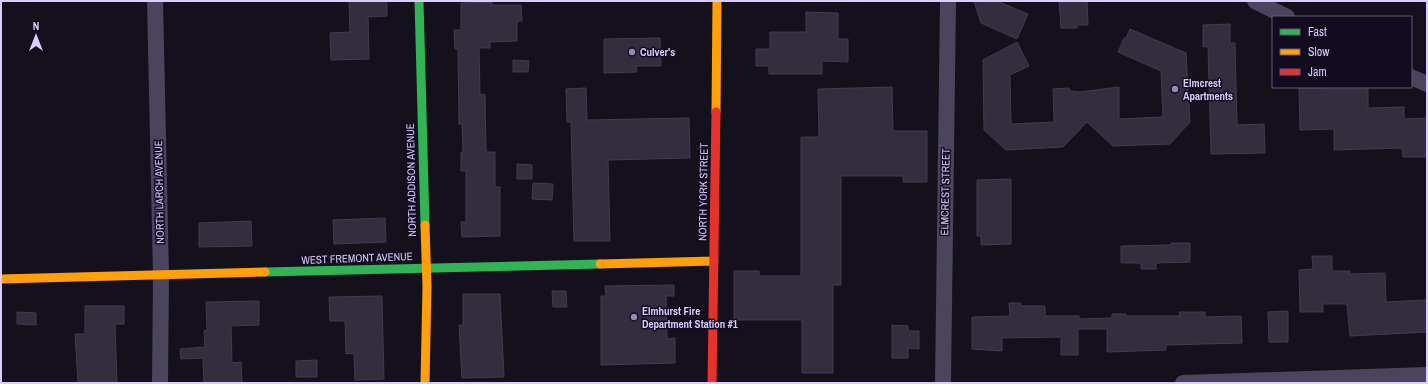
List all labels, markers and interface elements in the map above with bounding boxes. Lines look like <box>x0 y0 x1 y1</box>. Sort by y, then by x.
north arrow <box>16 16 56 56</box>
legend <box>1272 16 1412 88</box>
text: N <box>33 19 39 33</box>
text: Fast <box>1308 24 1327 40</box>
text: Slow <box>1308 44 1330 60</box>
place label: Culver's <box>640 45 675 59</box>
marker: Culver's <box>627 47 637 57</box>
text: Jam <box>1308 64 1327 80</box>
place label: Elmcrest Apartments <box>1183 76 1233 103</box>
marker: Elmcrest Apartments <box>1170 84 1180 94</box>
street label: NORTH ADDISON AVENUE <box>403 123 419 237</box>
street label: NORTH LARCH AVENUE <box>151 140 167 244</box>
street label: NORTH YORK STREET <box>695 142 711 241</box>
street label: ELMCREST STREET <box>937 148 953 236</box>
street label: WEST FREMONT AVENUE <box>301 249 413 267</box>
place label: Elmhurst Fire Department Station #1 <box>642 304 738 331</box>
marker: Elmhurst Fire Department Station #1 <box>629 312 639 322</box>

